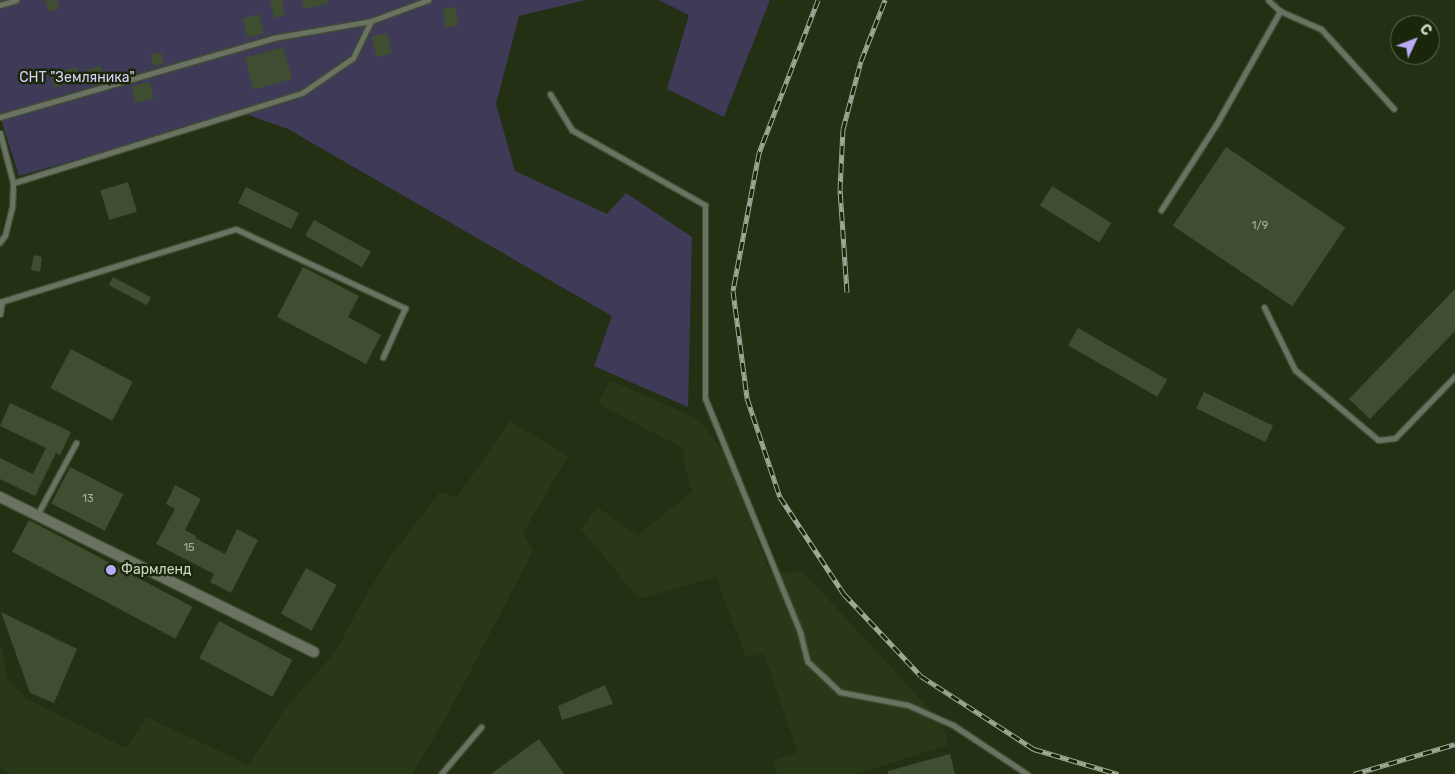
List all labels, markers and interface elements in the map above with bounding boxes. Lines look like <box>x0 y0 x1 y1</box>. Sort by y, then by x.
north arrow <box>1390 15 1440 65</box>
text: С <box>1416 21 1435 39</box>
park label: СНТ "Земляника" <box>19 70 135 86</box>
house number: 1/9 <box>1252 219 1268 233</box>
house number: 13 <box>82 492 94 506</box>
house number: 15 <box>183 541 195 555</box>
place label: Фармленд <box>121 562 191 578</box>
marker: Фармленд <box>105 564 117 576</box>

